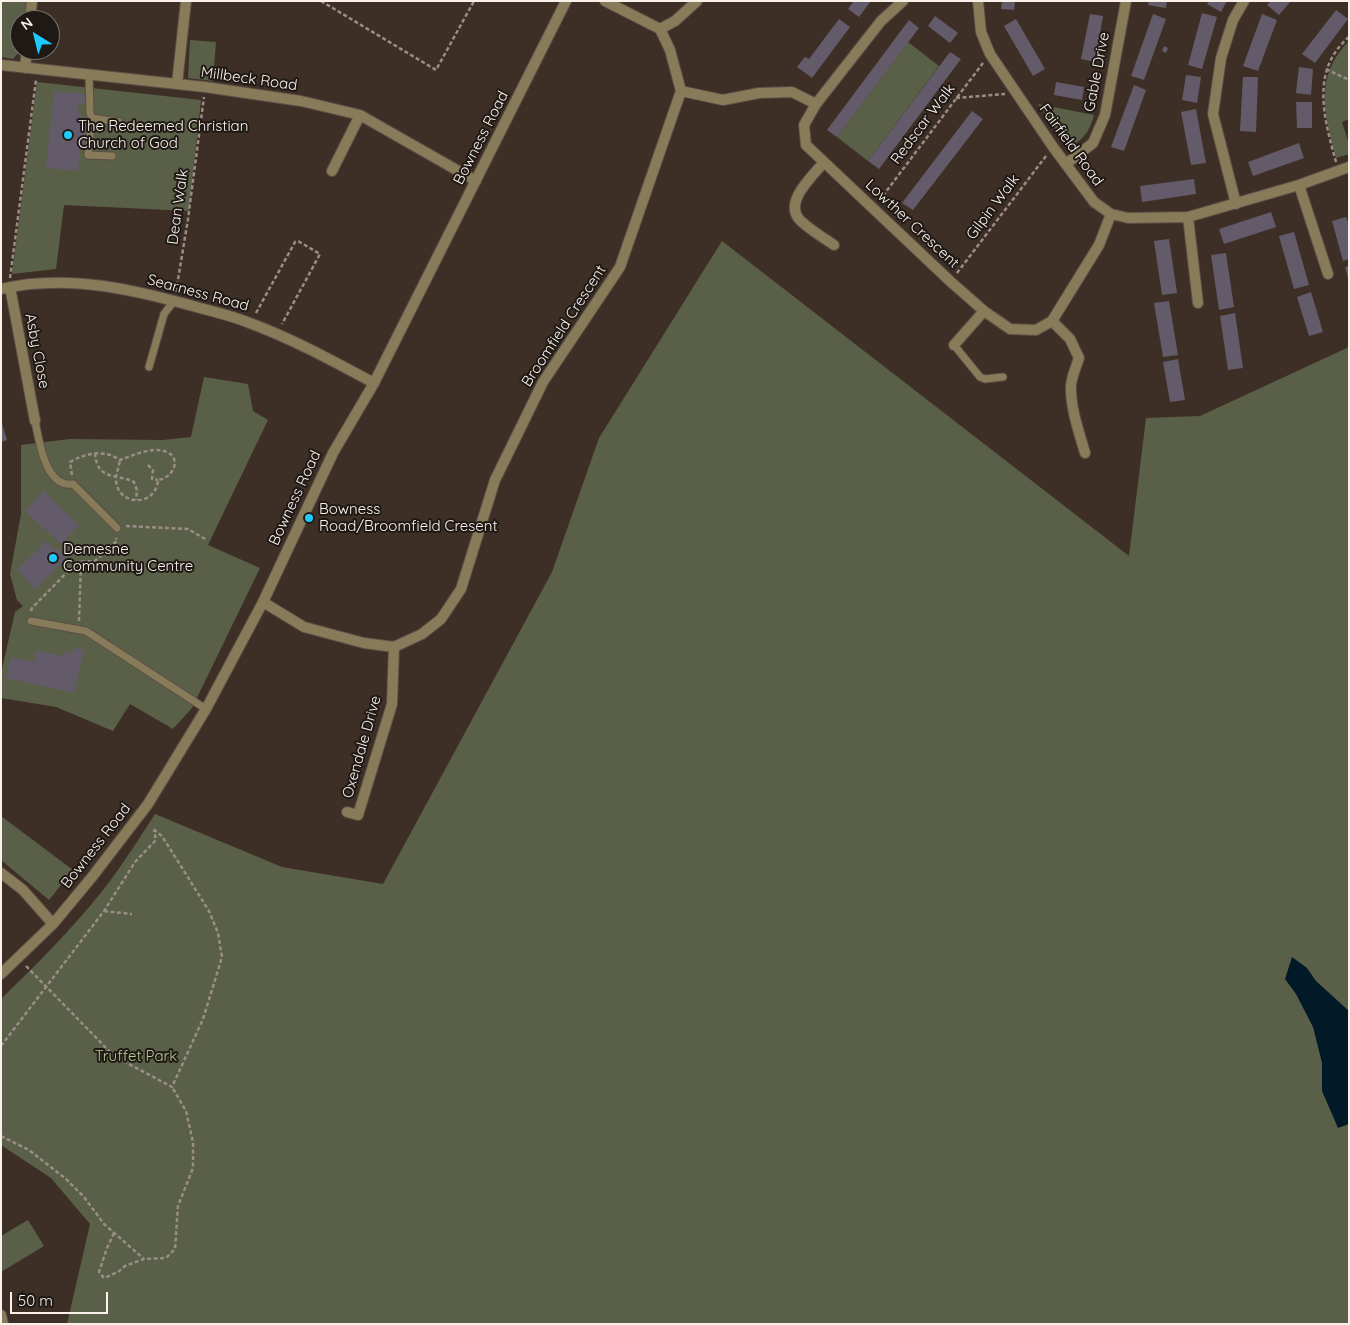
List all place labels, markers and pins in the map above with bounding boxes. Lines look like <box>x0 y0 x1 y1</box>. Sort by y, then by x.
place label: The Redeemed Christian Church of God <box>78 117 248 152</box>
marker: The Redeemed Christian Church of God <box>62 129 74 141</box>
place label: Bowness Road/Broomfield Cresent <box>319 500 498 535</box>
marker: Bowness Road/Broomfield Cresent <box>303 512 315 524</box>
place label: Demesne Community Centre <box>63 540 193 575</box>
marker: Demesne Community Centre <box>47 552 59 564</box>

